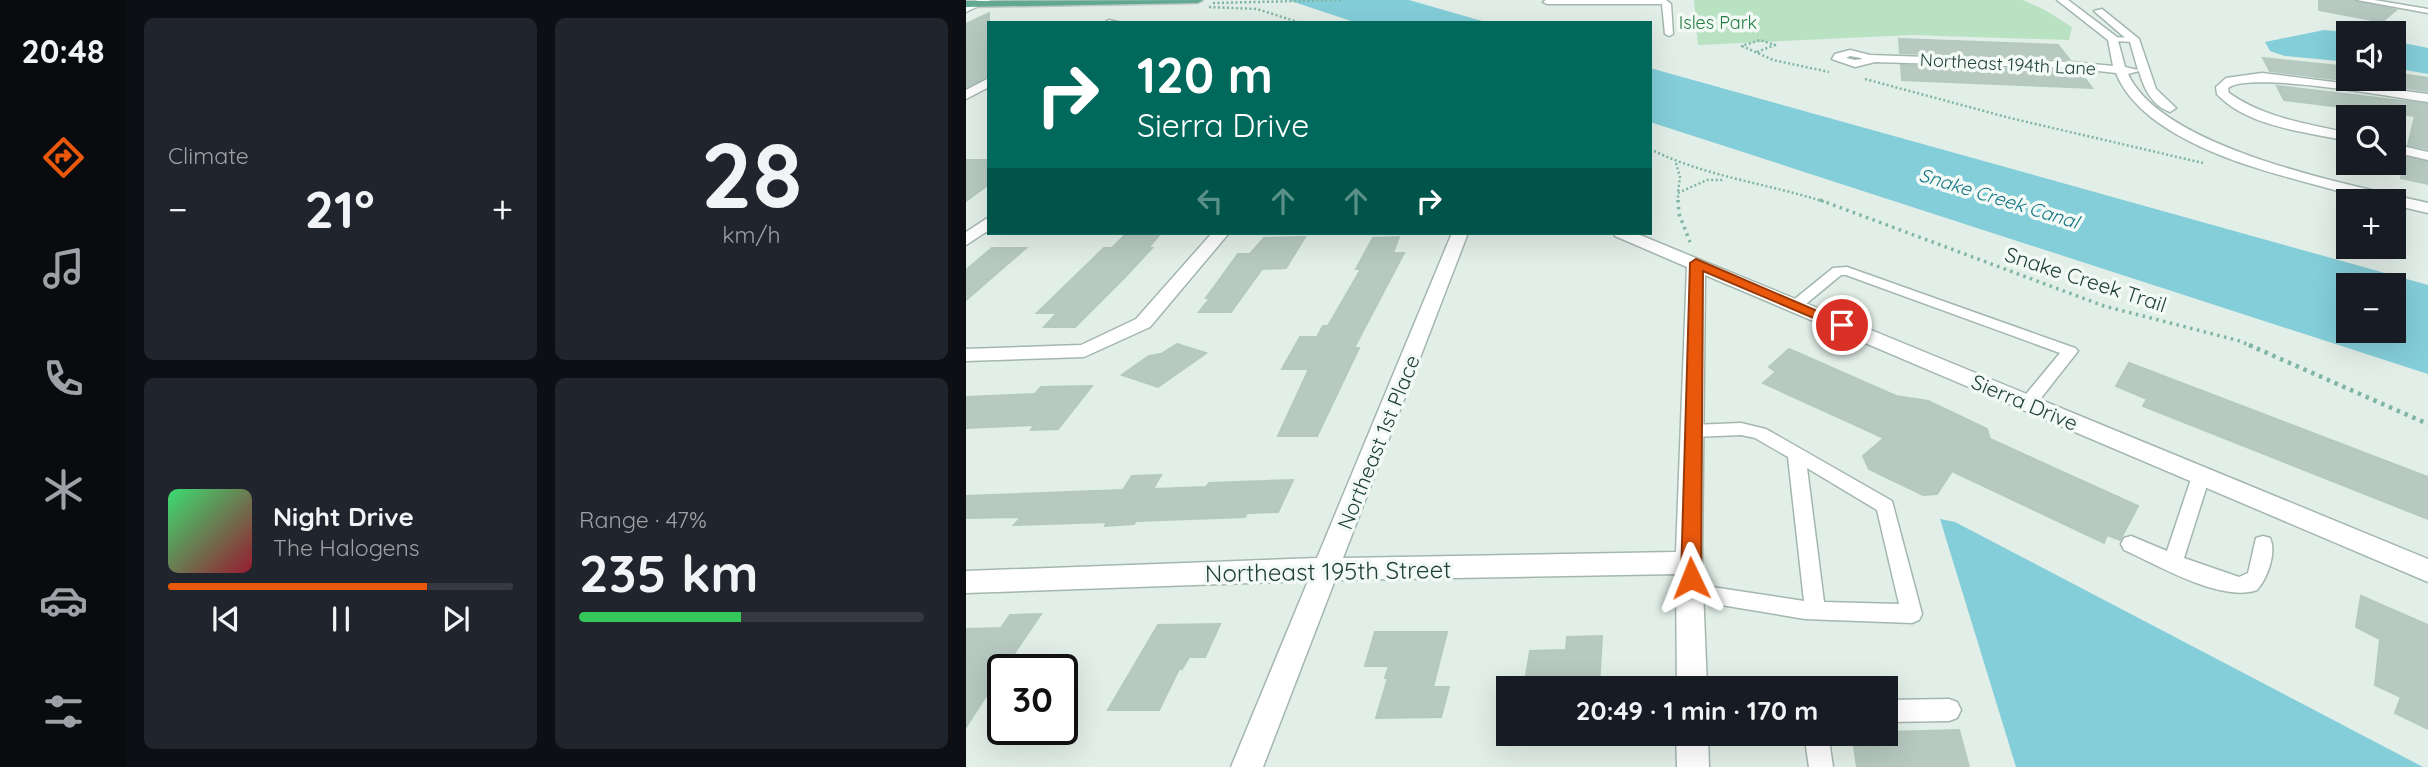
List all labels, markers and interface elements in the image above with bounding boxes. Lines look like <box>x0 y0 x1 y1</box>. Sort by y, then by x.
park label: Isles Park <box>1679 11 1757 34</box>
map controls <box>2336 21 2406 343</box>
button: sound <box>2336 21 2406 91</box>
text: 20:48 <box>22 31 104 71</box>
text: 120 m <box>1137 44 1273 105</box>
street label: Northeast 194th Lane <box>1919 48 2097 80</box>
icon: right <box>1022 49 1113 140</box>
text: Sierra Drive <box>1137 105 1309 145</box>
button: search <box>2336 105 2406 175</box>
text: 28 <box>701 117 802 231</box>
icon: directions <box>39 133 88 182</box>
text: Climate <box>168 141 249 170</box>
water label: Snake Creek Canal <box>1916 162 2084 234</box>
text: 21° <box>305 176 375 241</box>
icon: left <box>1191 182 1229 220</box>
icon: ahead <box>1264 182 1302 220</box>
icon: ahead <box>1337 182 1375 220</box>
icon: right <box>1410 182 1448 220</box>
text: − <box>168 185 188 233</box>
text: + <box>492 185 513 233</box>
button: + <box>2336 189 2406 259</box>
text: km/h <box>722 220 781 249</box>
street label: Snake Creek Trail <box>2002 241 2170 317</box>
icon: music <box>39 244 88 293</box>
button: − <box>2336 273 2406 343</box>
pin <box>1812 295 1872 355</box>
icon: arrive <box>1823 306 1861 344</box>
street label: Northeast 1st Place <box>1331 351 1425 533</box>
icon: phone <box>39 354 88 403</box>
street label: Sierra Drive <box>1968 368 2082 436</box>
icon: climate <box>39 465 88 514</box>
text: Night Drive <box>273 500 414 533</box>
text: Range · 47% <box>579 505 707 534</box>
text: The Halogens <box>273 533 420 562</box>
text: 235 km <box>579 540 759 605</box>
position arrow <box>1654 541 1728 615</box>
street label: Northeast 195th Street <box>1205 554 1451 588</box>
icon: car <box>39 576 88 625</box>
icon: previous <box>207 600 245 638</box>
icon: pause <box>322 600 360 638</box>
icon: next <box>437 600 475 638</box>
speed limit sign: 30 <box>987 654 1078 745</box>
icon: filters <box>39 687 88 736</box>
text: 20:49 · 1 min · 170 m <box>1576 694 1818 727</box>

